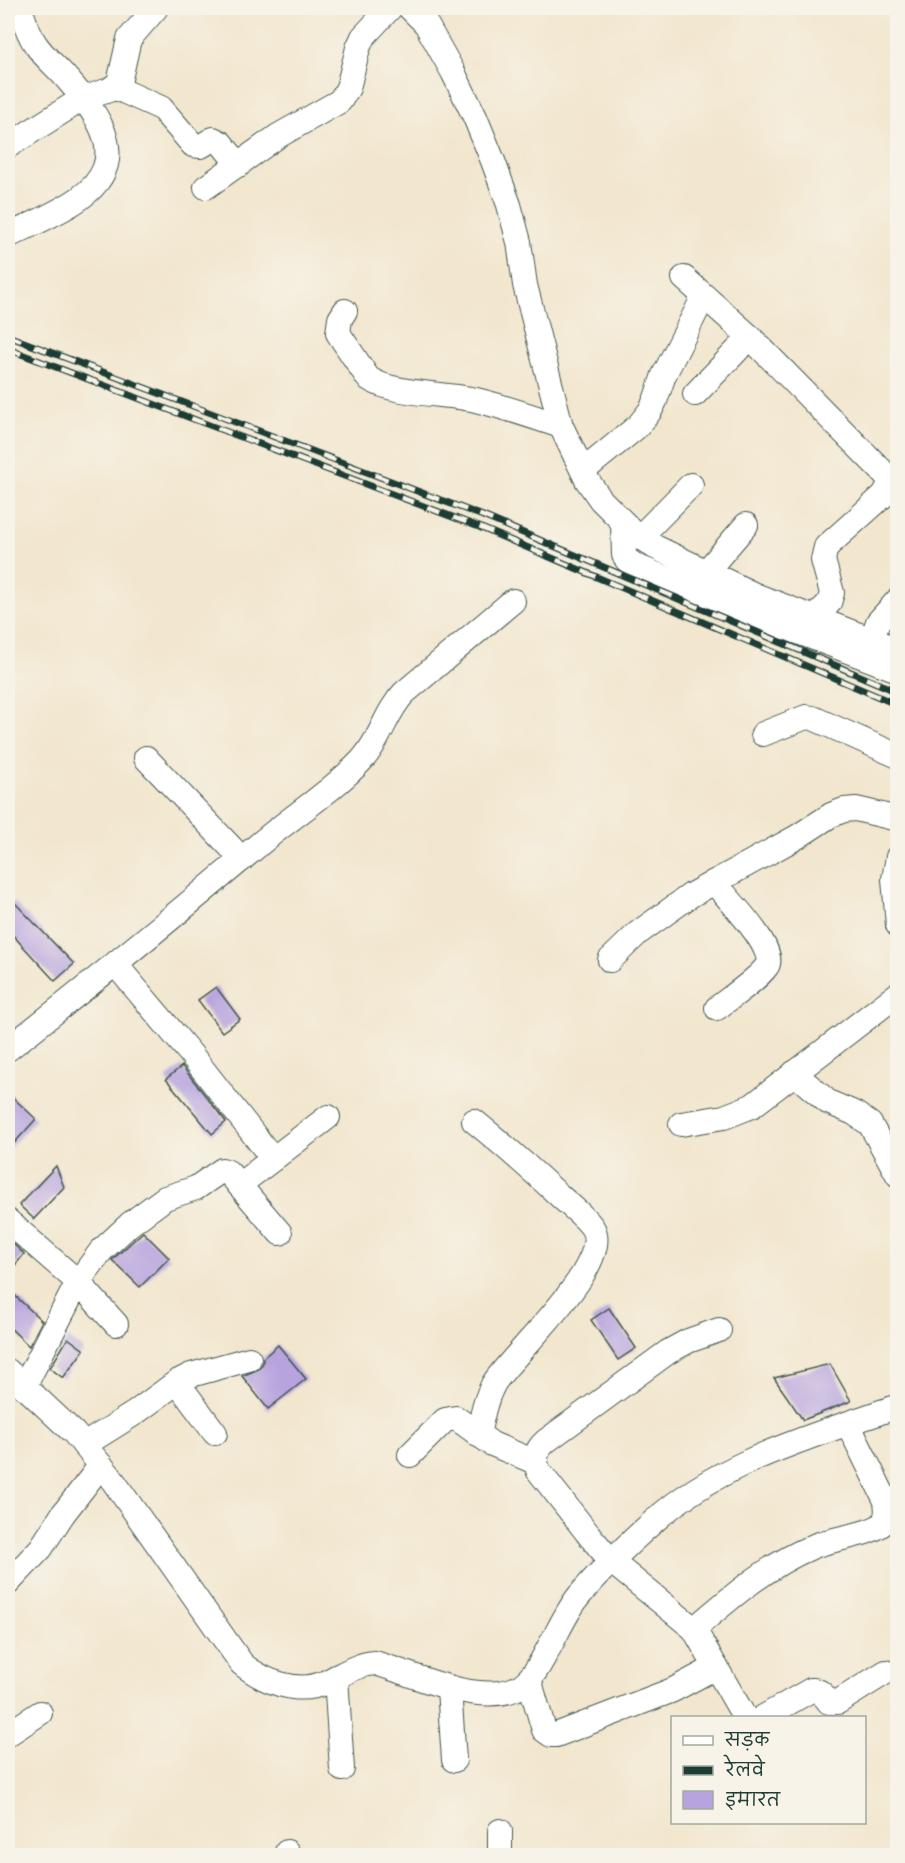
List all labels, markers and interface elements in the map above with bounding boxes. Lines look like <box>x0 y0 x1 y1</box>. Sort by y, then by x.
legend <box>671 1716 866 1824</box>
text: सड़क <box>724 1729 770 1751</box>
text: रेलवे <box>723 1754 766 1781</box>
text: इमारत <box>725 1789 781 1811</box>

